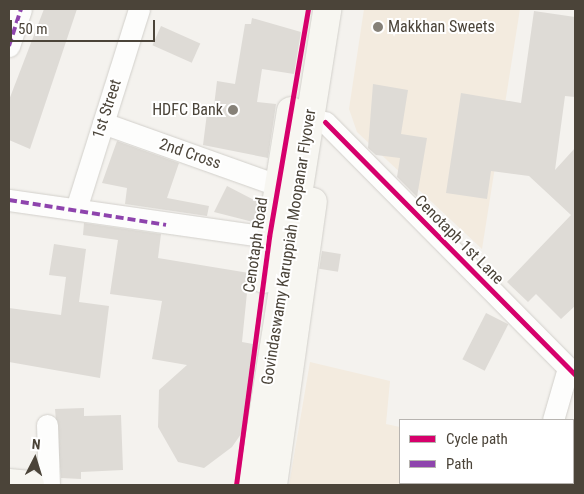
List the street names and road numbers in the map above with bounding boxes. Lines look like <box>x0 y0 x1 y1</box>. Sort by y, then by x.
street label: 1st Street <box>88 77 126 141</box>
street label: Govindaswamy Karuppiah Moopanar Flyover <box>258 108 320 386</box>
street label: 2nd Cross <box>157 135 223 173</box>
street label: Cenotaph 1st Lane <box>410 191 508 289</box>
street label: Cenotaph Road <box>240 196 272 294</box>

